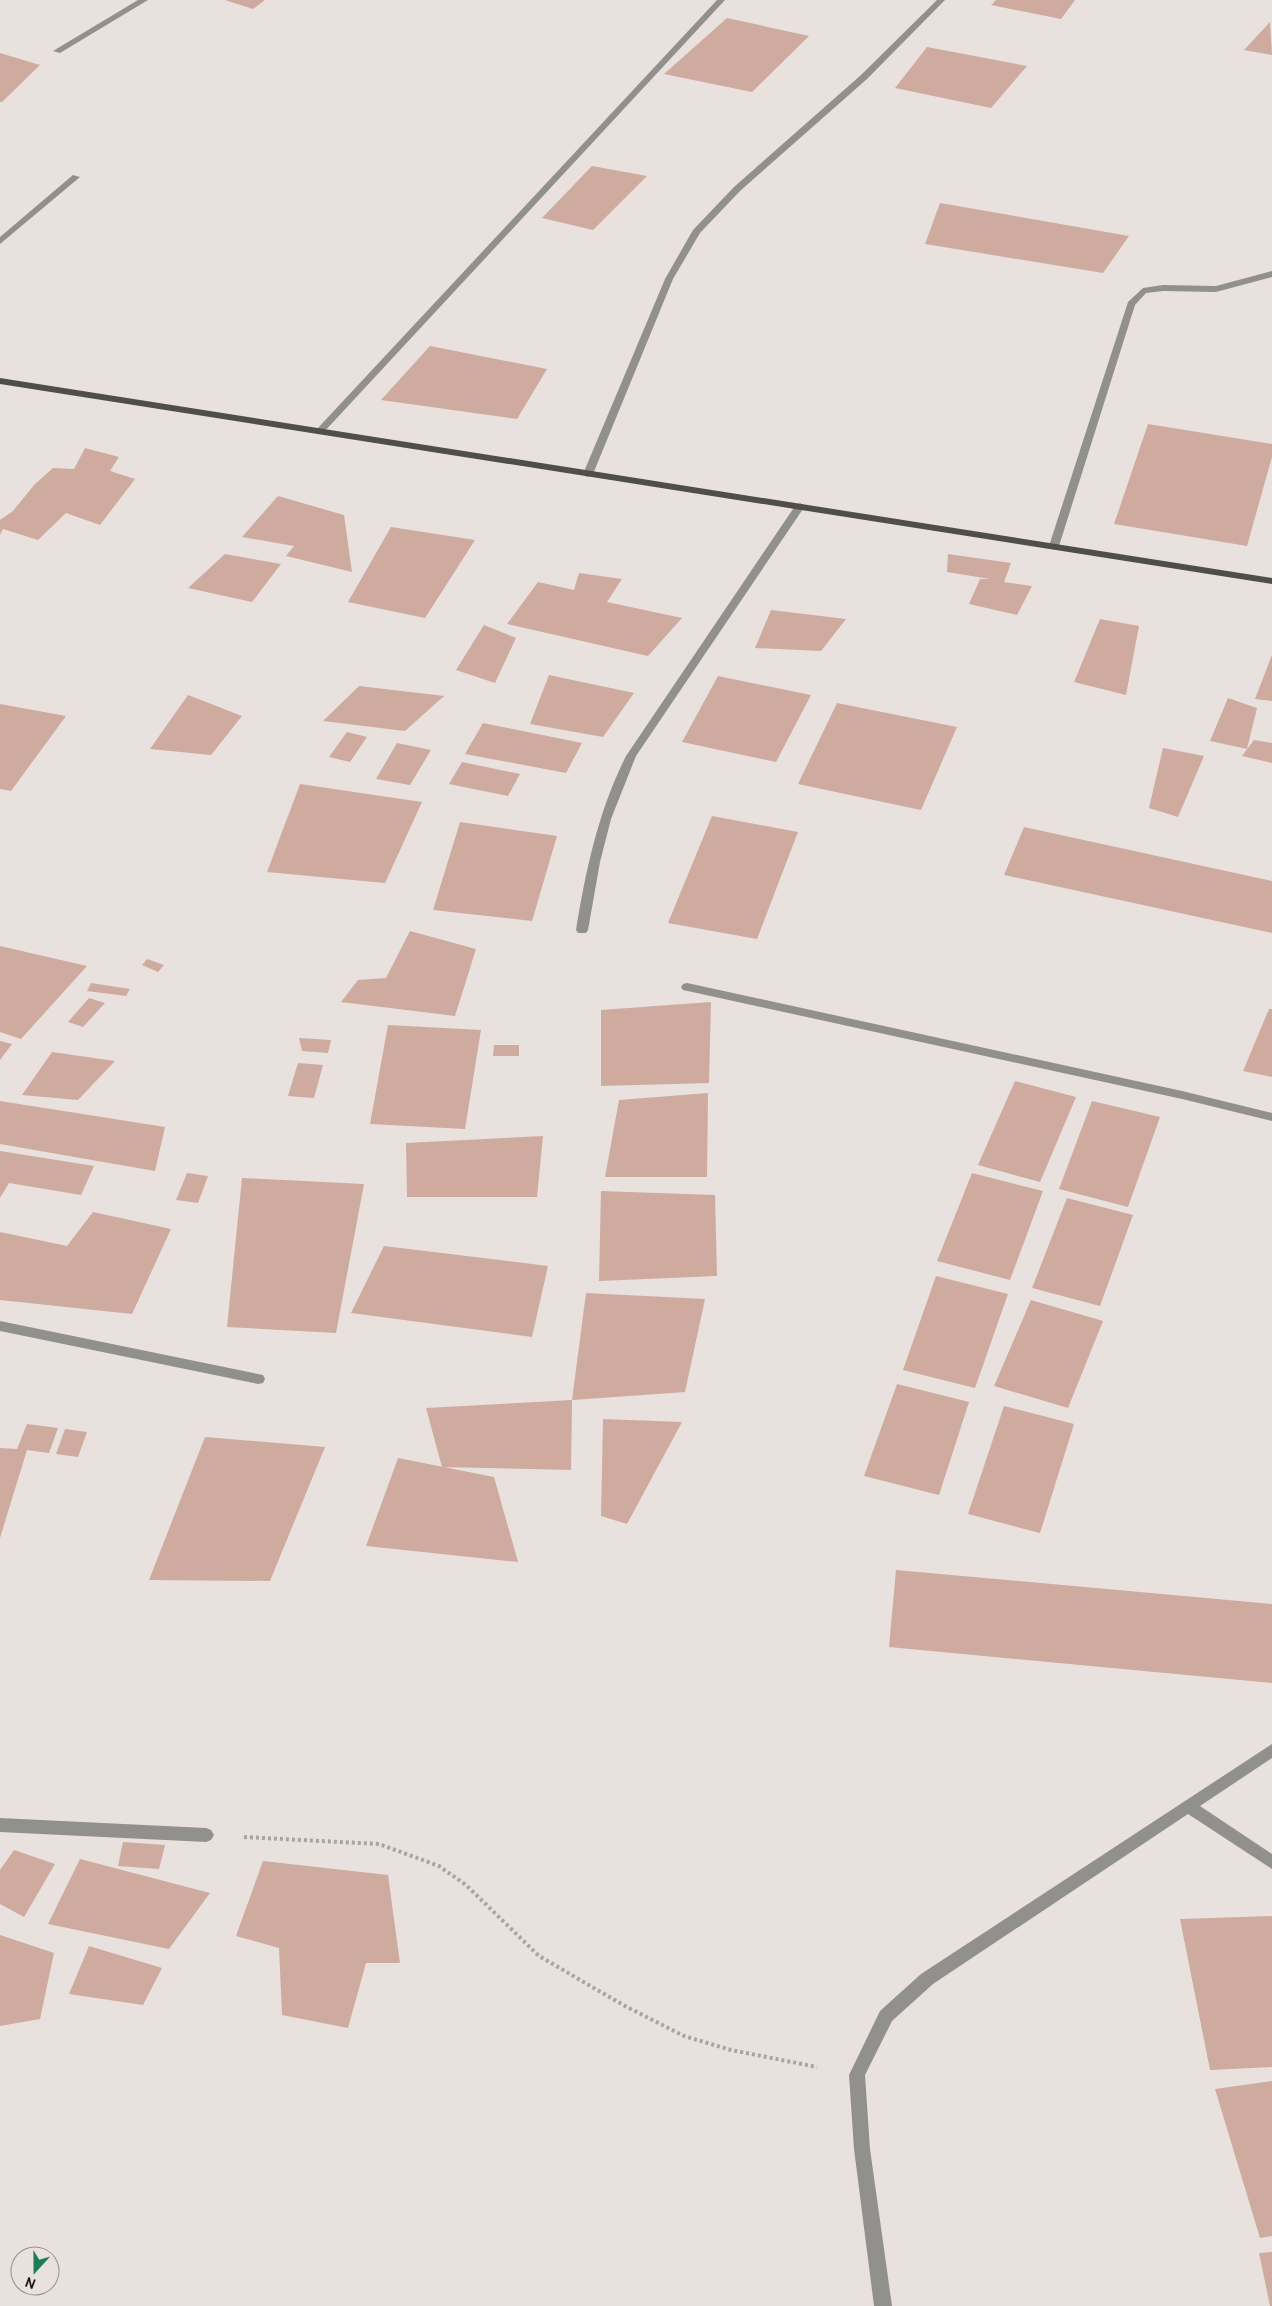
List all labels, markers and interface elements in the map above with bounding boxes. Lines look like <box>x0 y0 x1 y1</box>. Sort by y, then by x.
north arrow <box>10 2246 60 2296</box>
text: N <box>22 2273 38 2293</box>

